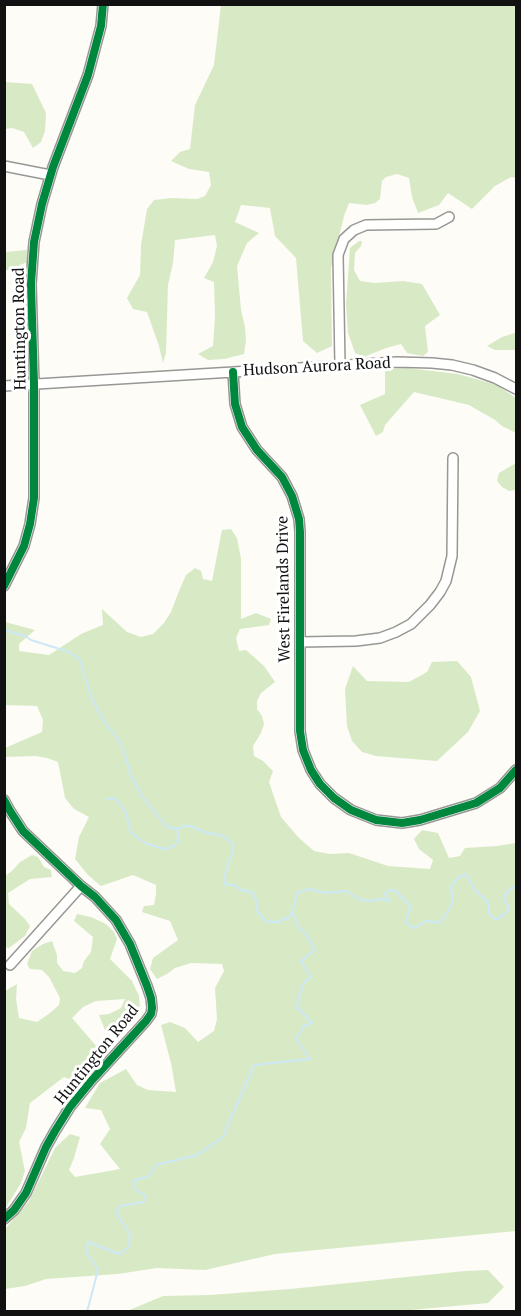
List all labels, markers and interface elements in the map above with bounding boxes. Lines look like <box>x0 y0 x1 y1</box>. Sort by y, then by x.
street label: Huntington Road <box>9 267 31 391</box>
street label: Hudson Aurora Road <box>243 354 391 380</box>
street label: West Firelands Drive <box>273 516 295 662</box>
street label: Huntington Road <box>51 1001 143 1109</box>

